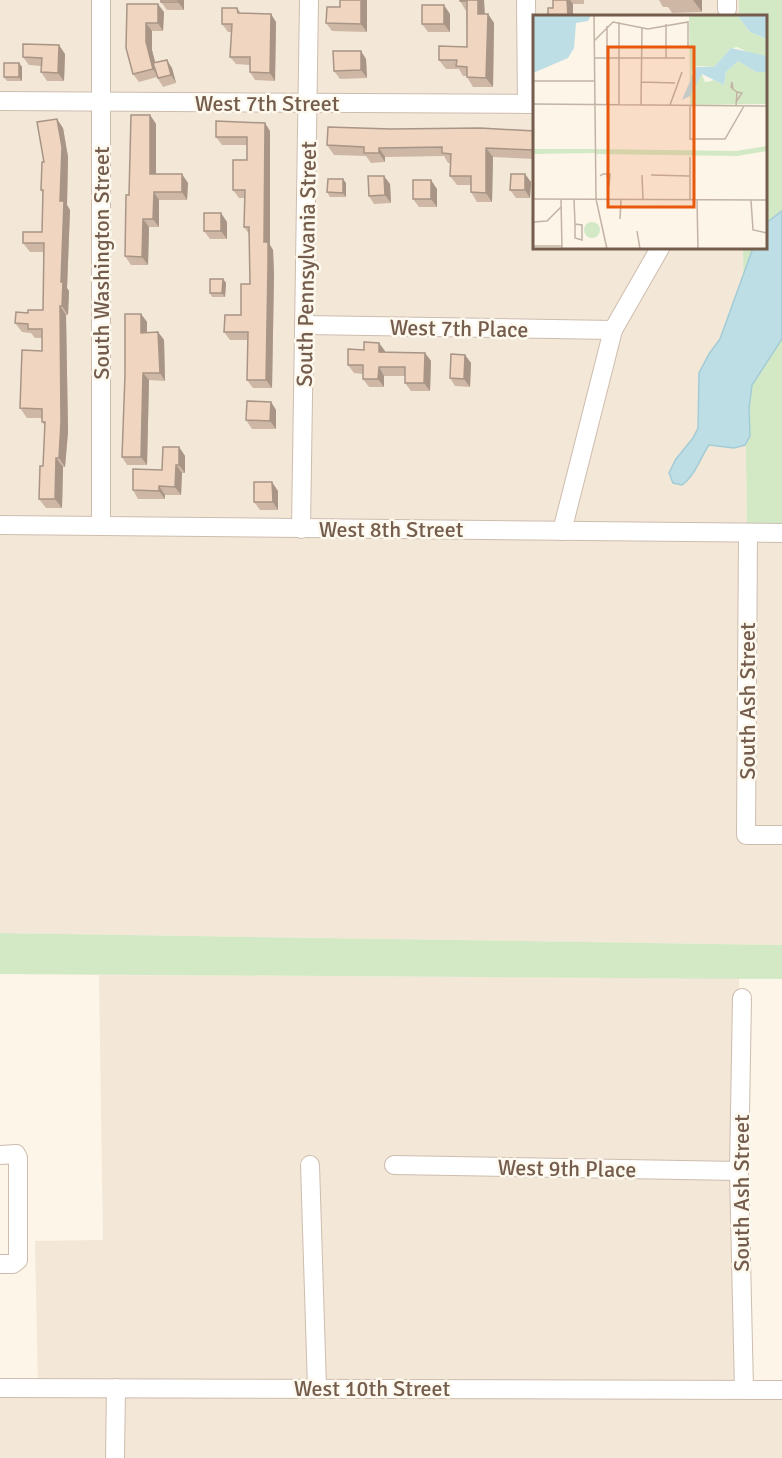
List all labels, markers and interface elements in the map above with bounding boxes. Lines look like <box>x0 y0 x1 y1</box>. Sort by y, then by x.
inset map <box>533 15 767 249</box>
street label: West 7th Street <box>195 90 340 117</box>
street label: South Pennsylvania Street <box>291 141 322 387</box>
street label: South Washington Street <box>88 146 115 380</box>
street label: West 7th Place <box>389 314 529 343</box>
street label: West 8th Street <box>319 516 464 543</box>
street label: South Ash Street <box>734 622 761 780</box>
street label: South Ash Street <box>728 1114 755 1272</box>
street label: West 9th Place <box>497 1154 637 1183</box>
street label: West 10th Street <box>294 1375 451 1402</box>

